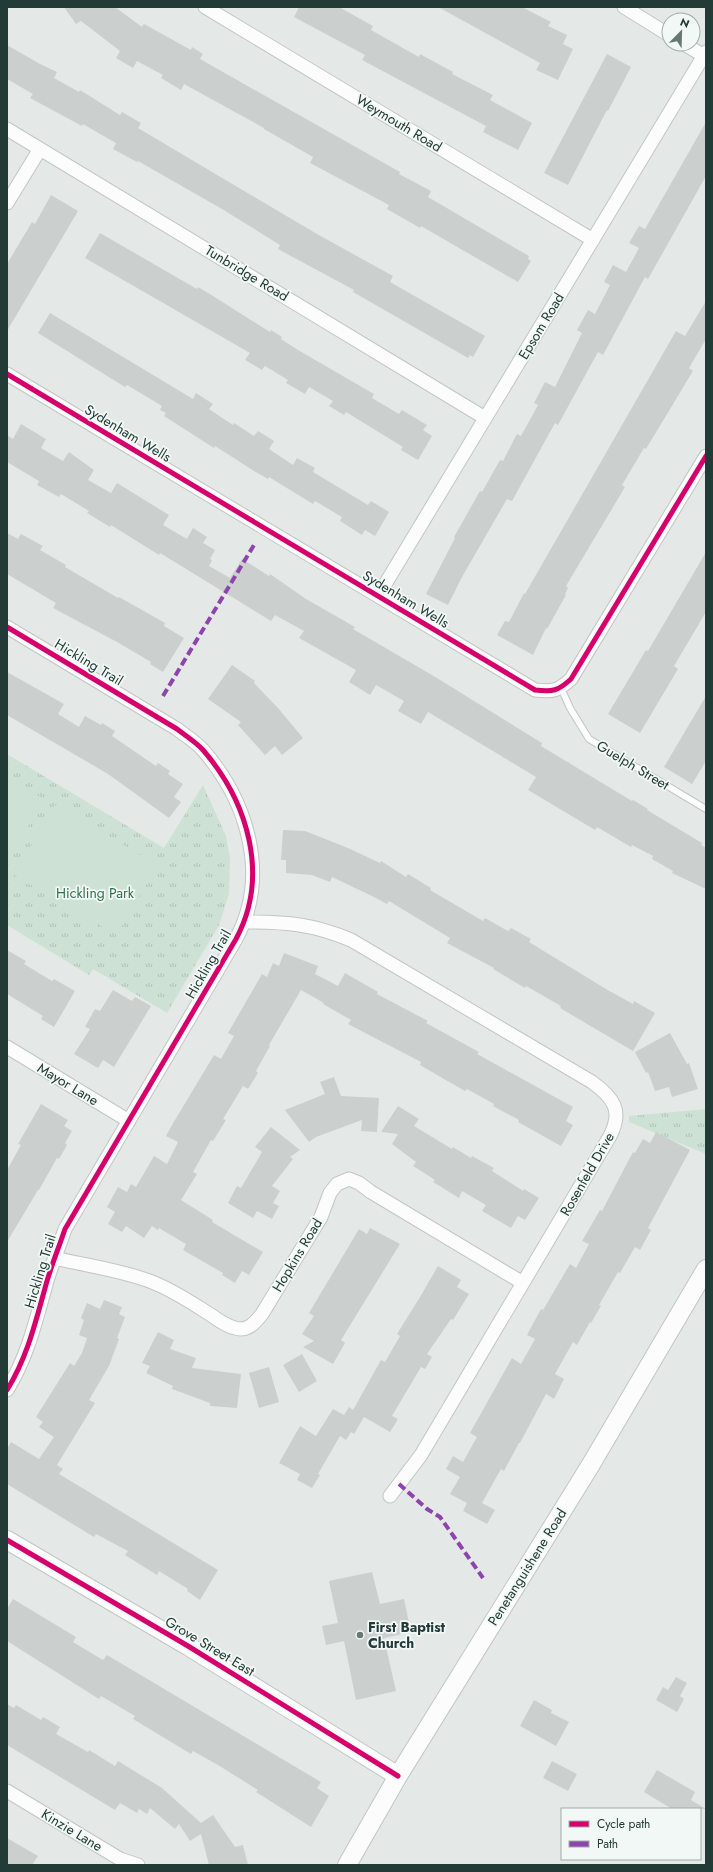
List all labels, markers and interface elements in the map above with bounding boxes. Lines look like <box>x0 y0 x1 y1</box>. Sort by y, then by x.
north arrow <box>661 12 701 52</box>
text: N <box>678 14 692 32</box>
street label: Weymouth Road <box>352 89 446 157</box>
street label: Tunbridge Road <box>202 240 292 306</box>
street label: Epsom Road <box>513 289 569 363</box>
street label: Sydenham Wells <box>81 399 175 467</box>
street label: Sydenham Wells <box>359 565 453 633</box>
street label: Hickling Trail <box>51 634 127 690</box>
street label: Guelph Street <box>593 735 674 795</box>
park label: Hickling Park <box>56 883 135 903</box>
street label: Hickling Trail <box>180 926 236 1002</box>
street label: Mayor Lane <box>34 1058 102 1110</box>
street label: Rosenfeld Drive <box>555 1129 619 1219</box>
street label: Hopkins Road <box>267 1214 327 1296</box>
street label: Hickling Trail <box>19 1231 61 1311</box>
street label: Penetanguishene Road <box>483 1505 571 1629</box>
street label: Grove Street East <box>161 1611 259 1681</box>
place label: First Baptist Church <box>368 1617 446 1653</box>
marker: First Baptist Church <box>355 1630 365 1640</box>
street label: Kinzie Lane <box>38 1804 106 1856</box>
legend <box>561 1808 701 1860</box>
text: Cycle path <box>597 1815 650 1833</box>
text: Path <box>597 1835 618 1853</box>

